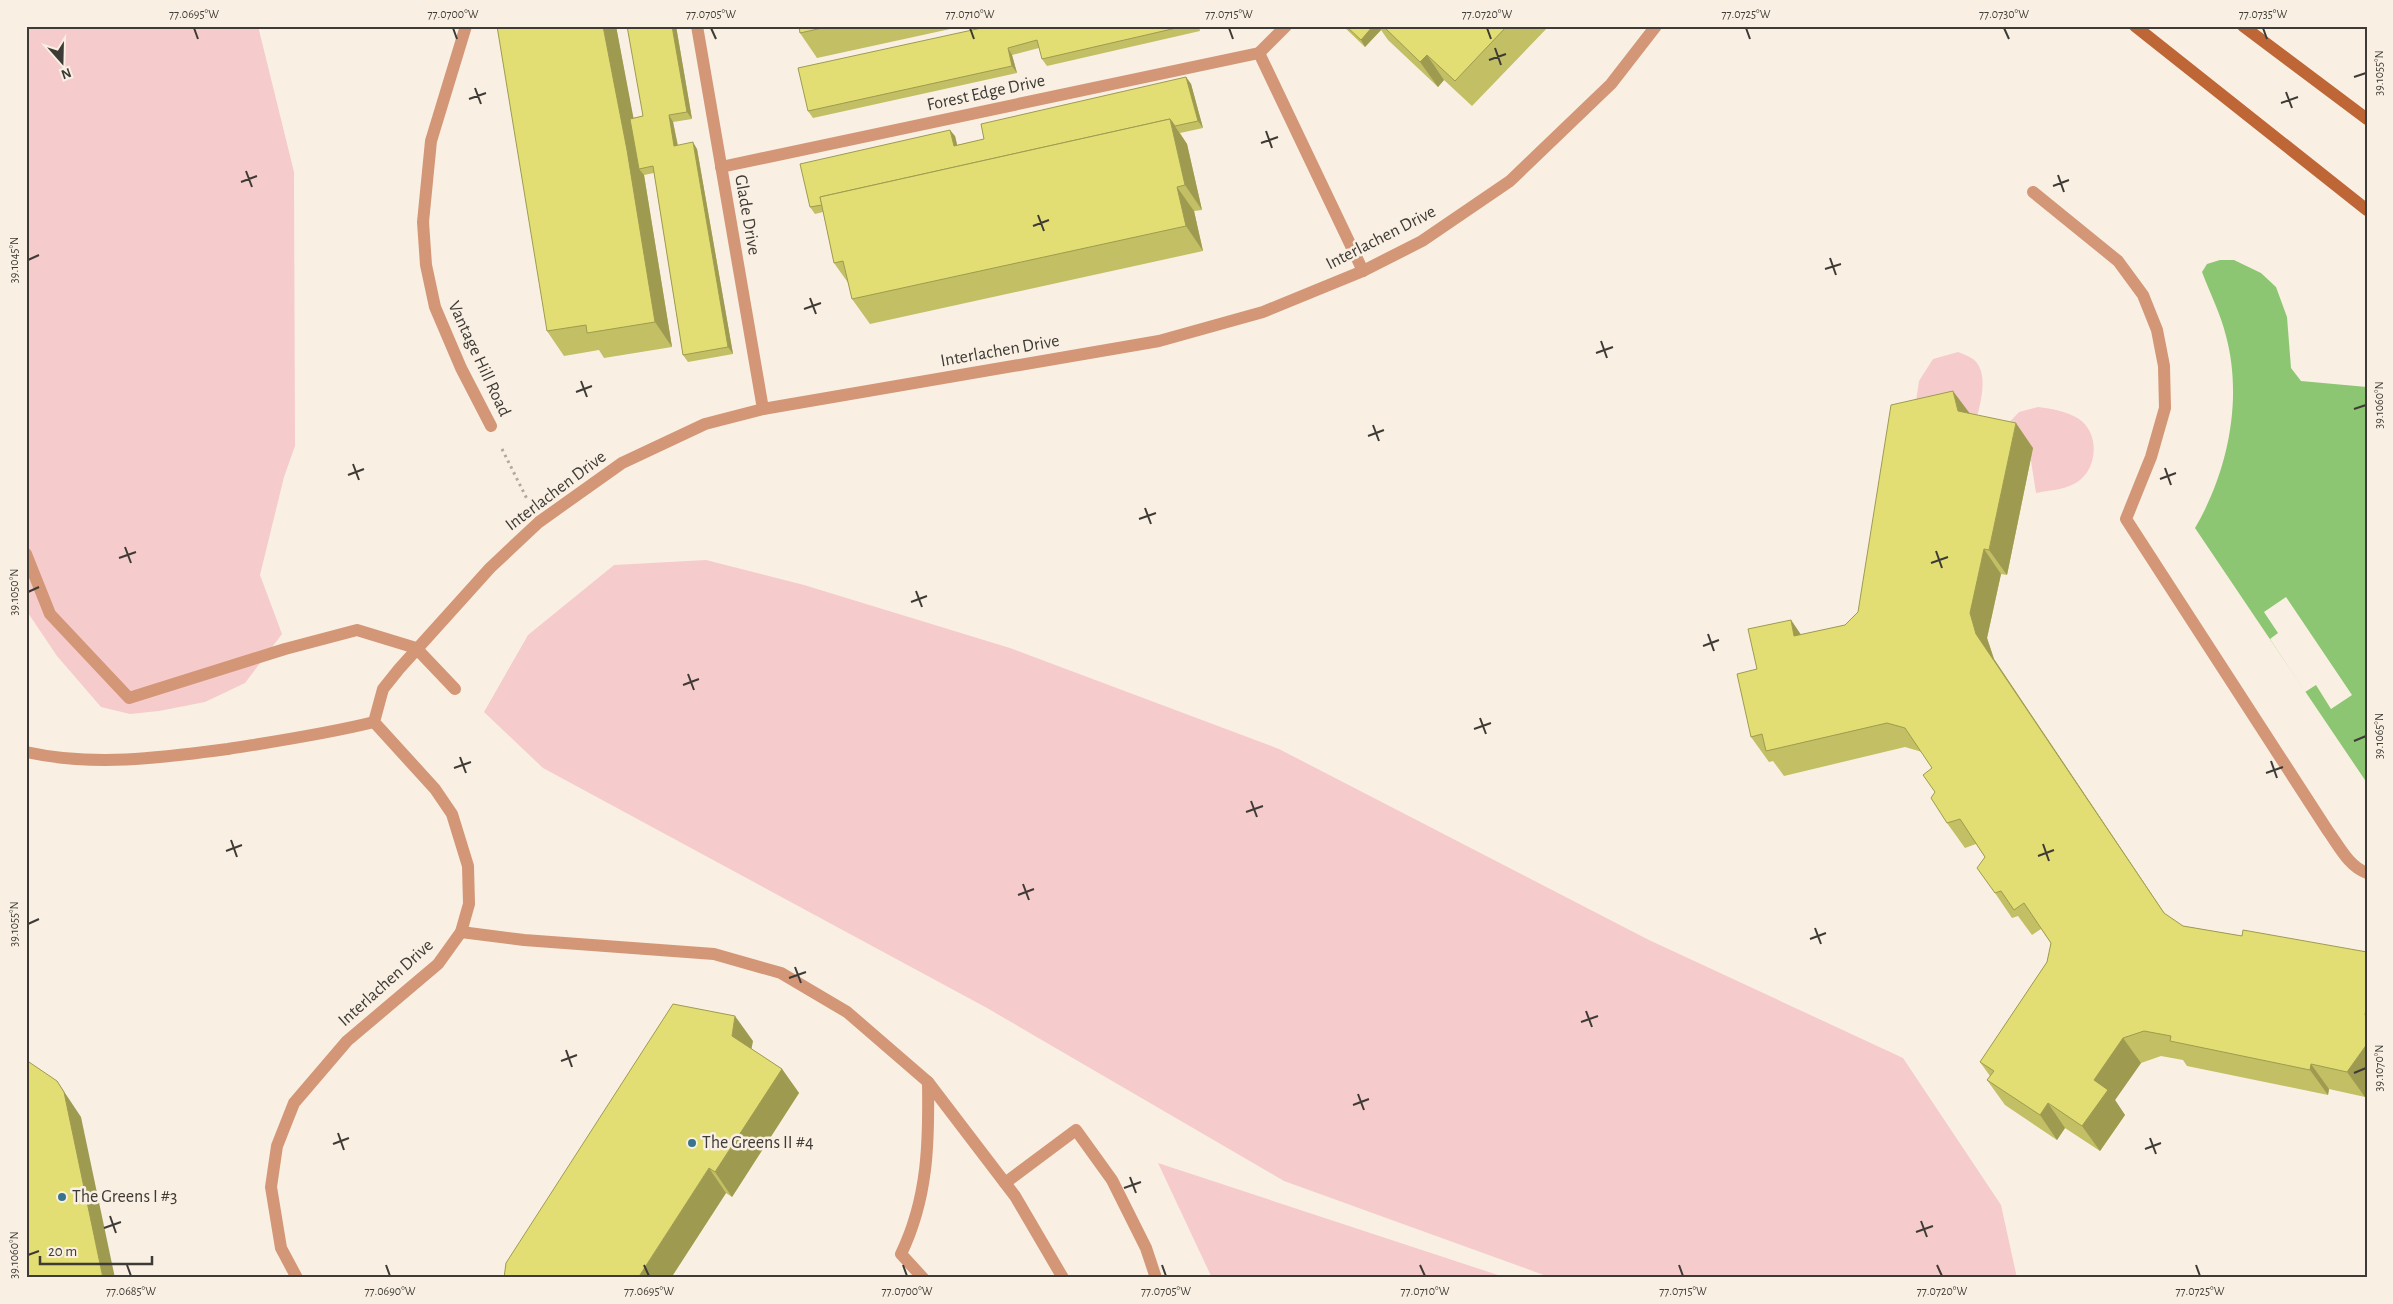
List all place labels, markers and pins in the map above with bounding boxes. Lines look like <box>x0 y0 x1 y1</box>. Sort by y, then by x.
place label: The Greens II #4 <box>702 1134 814 1152</box>
marker: The Greens II #4 <box>686 1137 698 1149</box>
place label: The Greens I #3 <box>72 1188 178 1206</box>
marker: The Greens I #3 <box>56 1191 68 1203</box>

